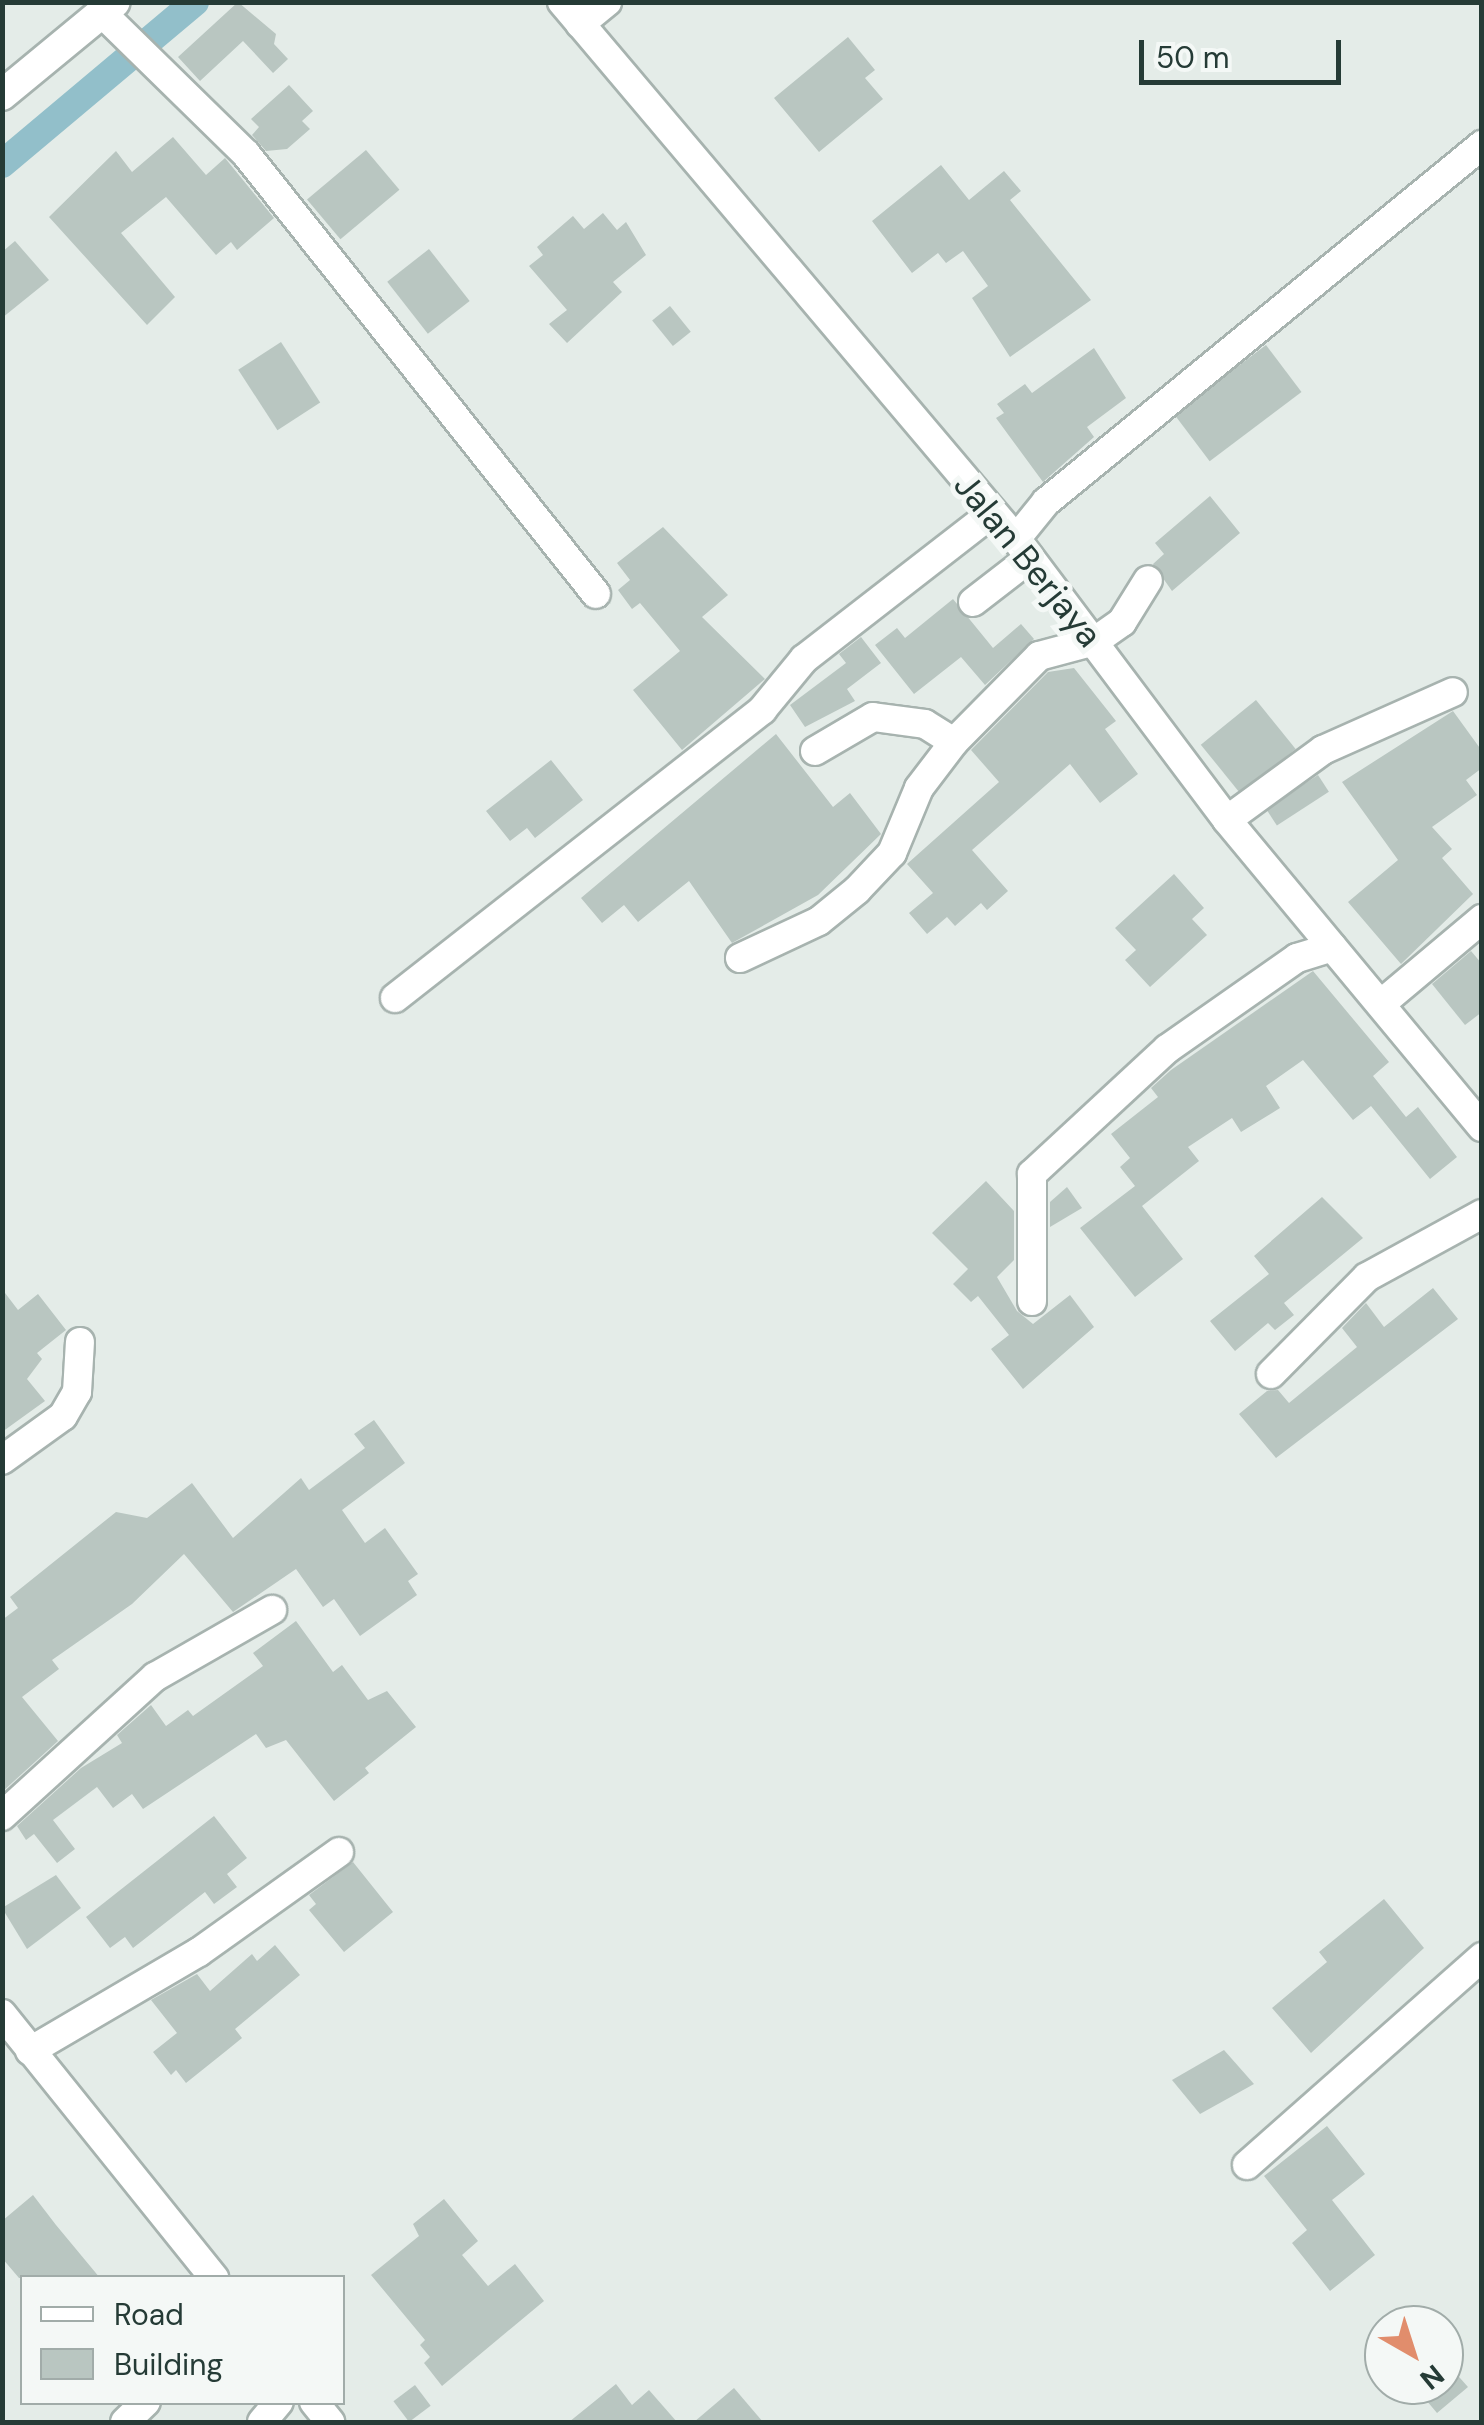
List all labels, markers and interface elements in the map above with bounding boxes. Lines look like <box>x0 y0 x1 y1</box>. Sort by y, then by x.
scale bar <box>1144 20 1346 82</box>
text: 50 m <box>1156 38 1230 77</box>
street label: Jalan Berjaya <box>945 465 1111 655</box>
legend <box>20 2275 345 2405</box>
text: Road <box>114 2295 184 2334</box>
north arrow <box>1364 2305 1464 2405</box>
text: Building <box>114 2345 223 2384</box>
text: N <box>1412 2356 1452 2398</box>

